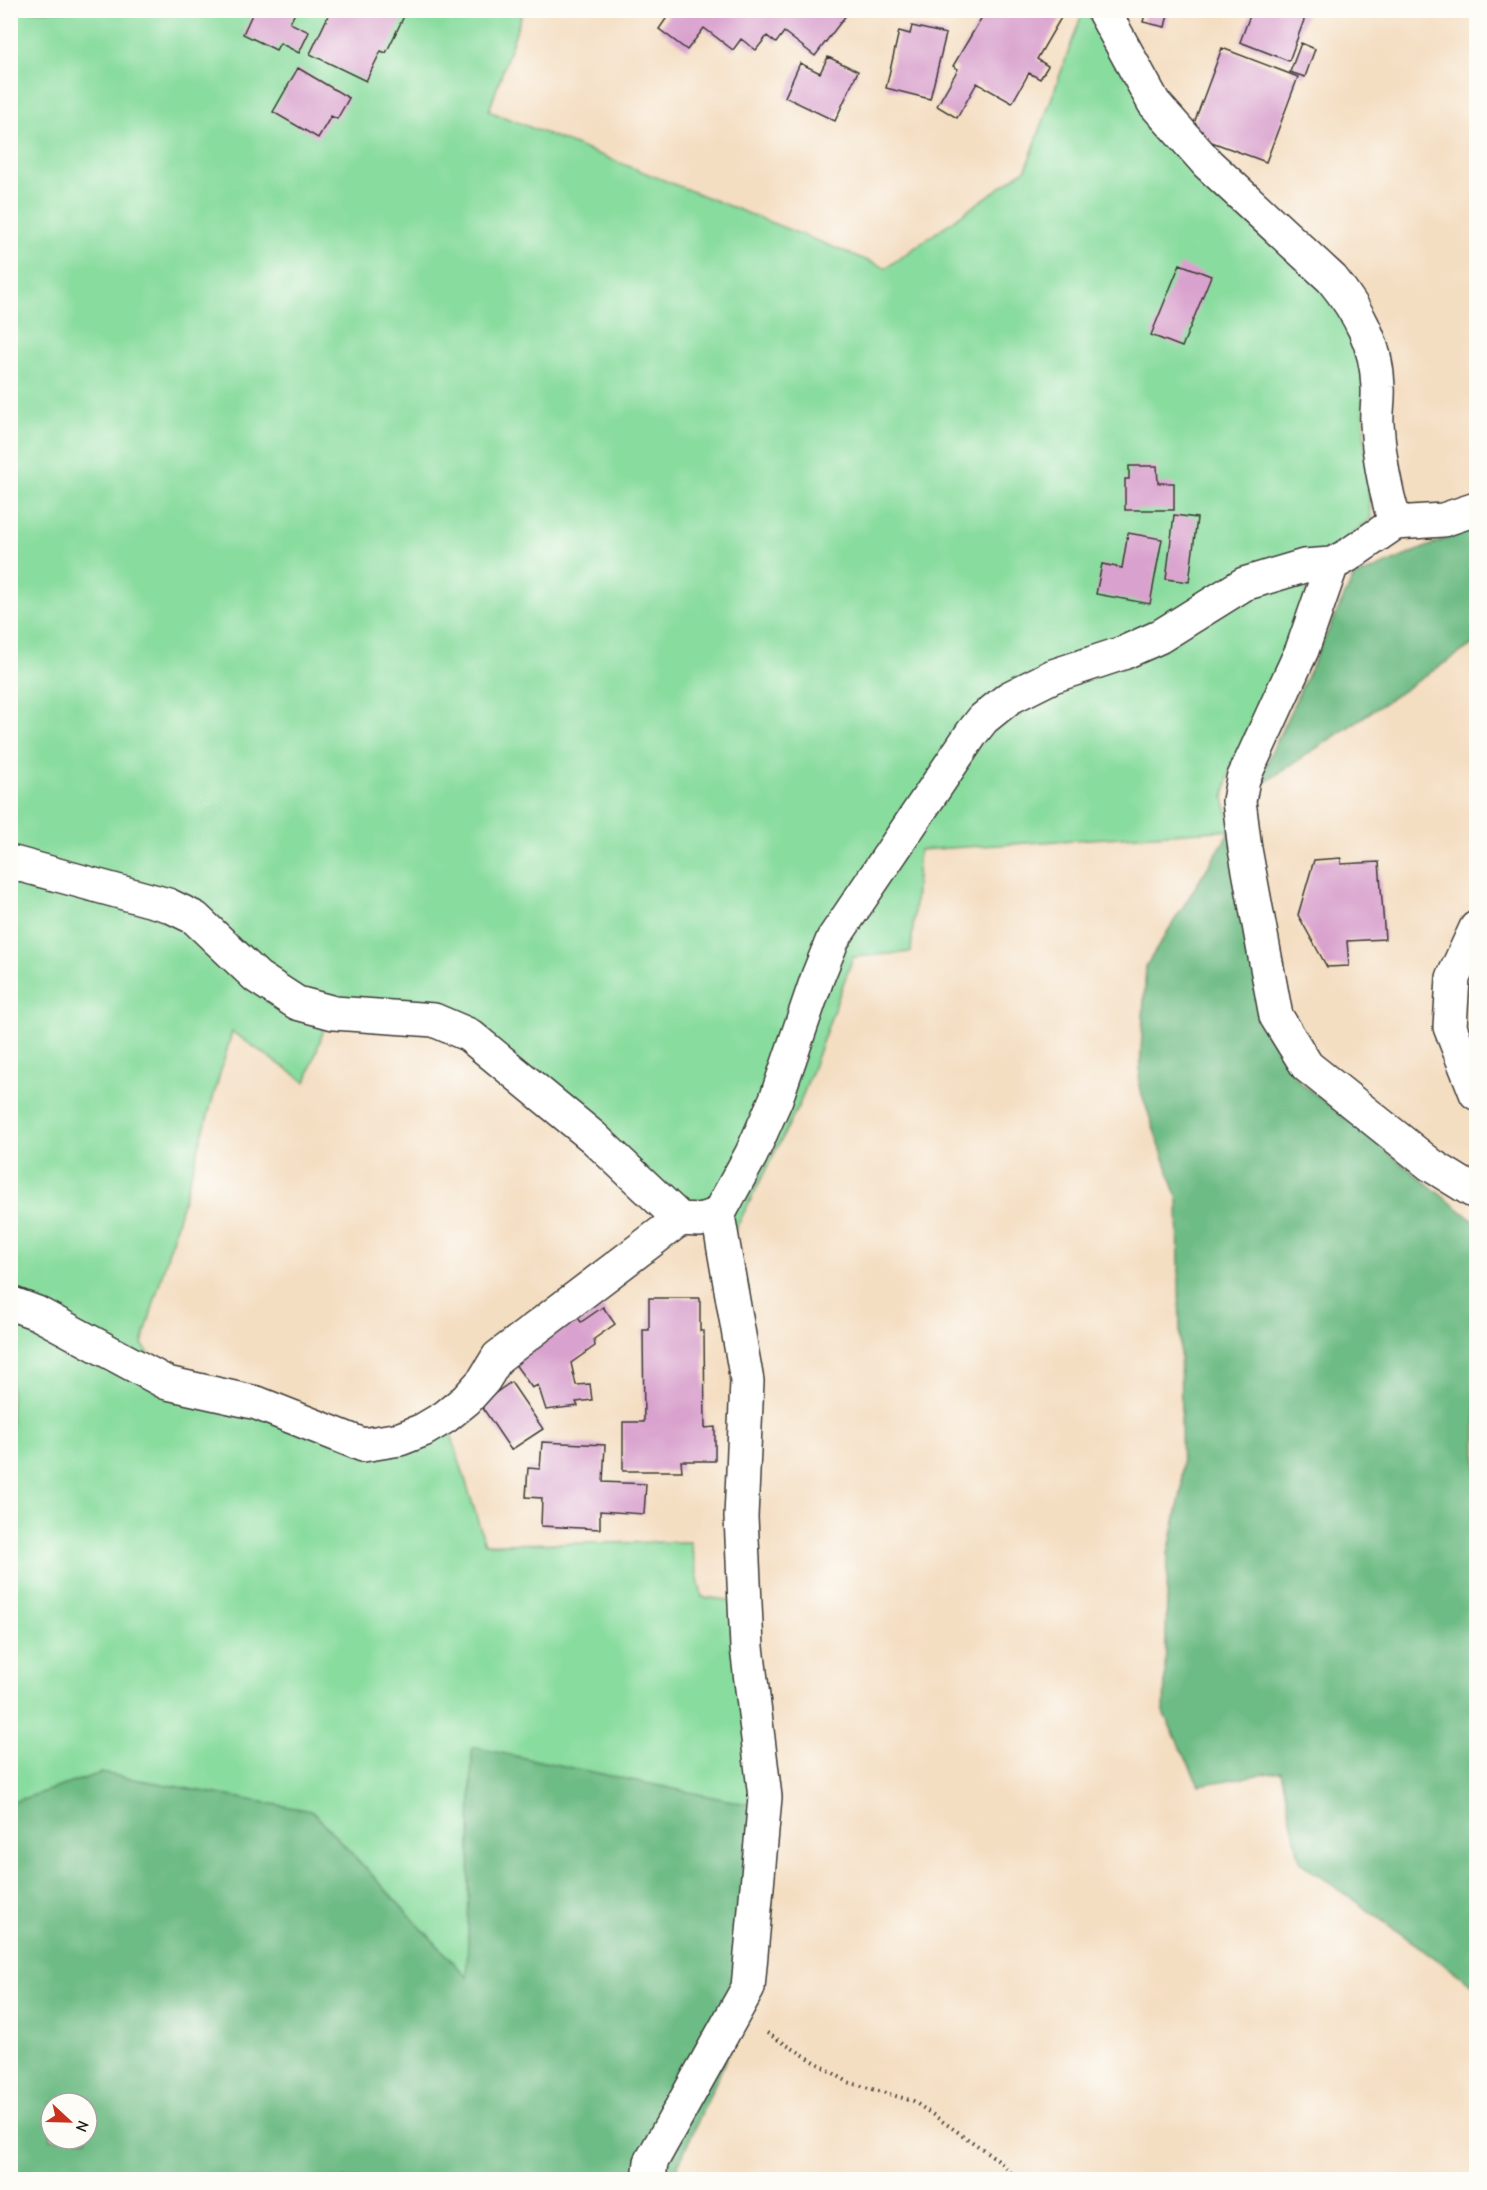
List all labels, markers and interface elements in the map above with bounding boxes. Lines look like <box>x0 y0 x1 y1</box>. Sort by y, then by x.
north arrow <box>39 2091 99 2151</box>
text: N <box>72 2118 92 2134</box>

